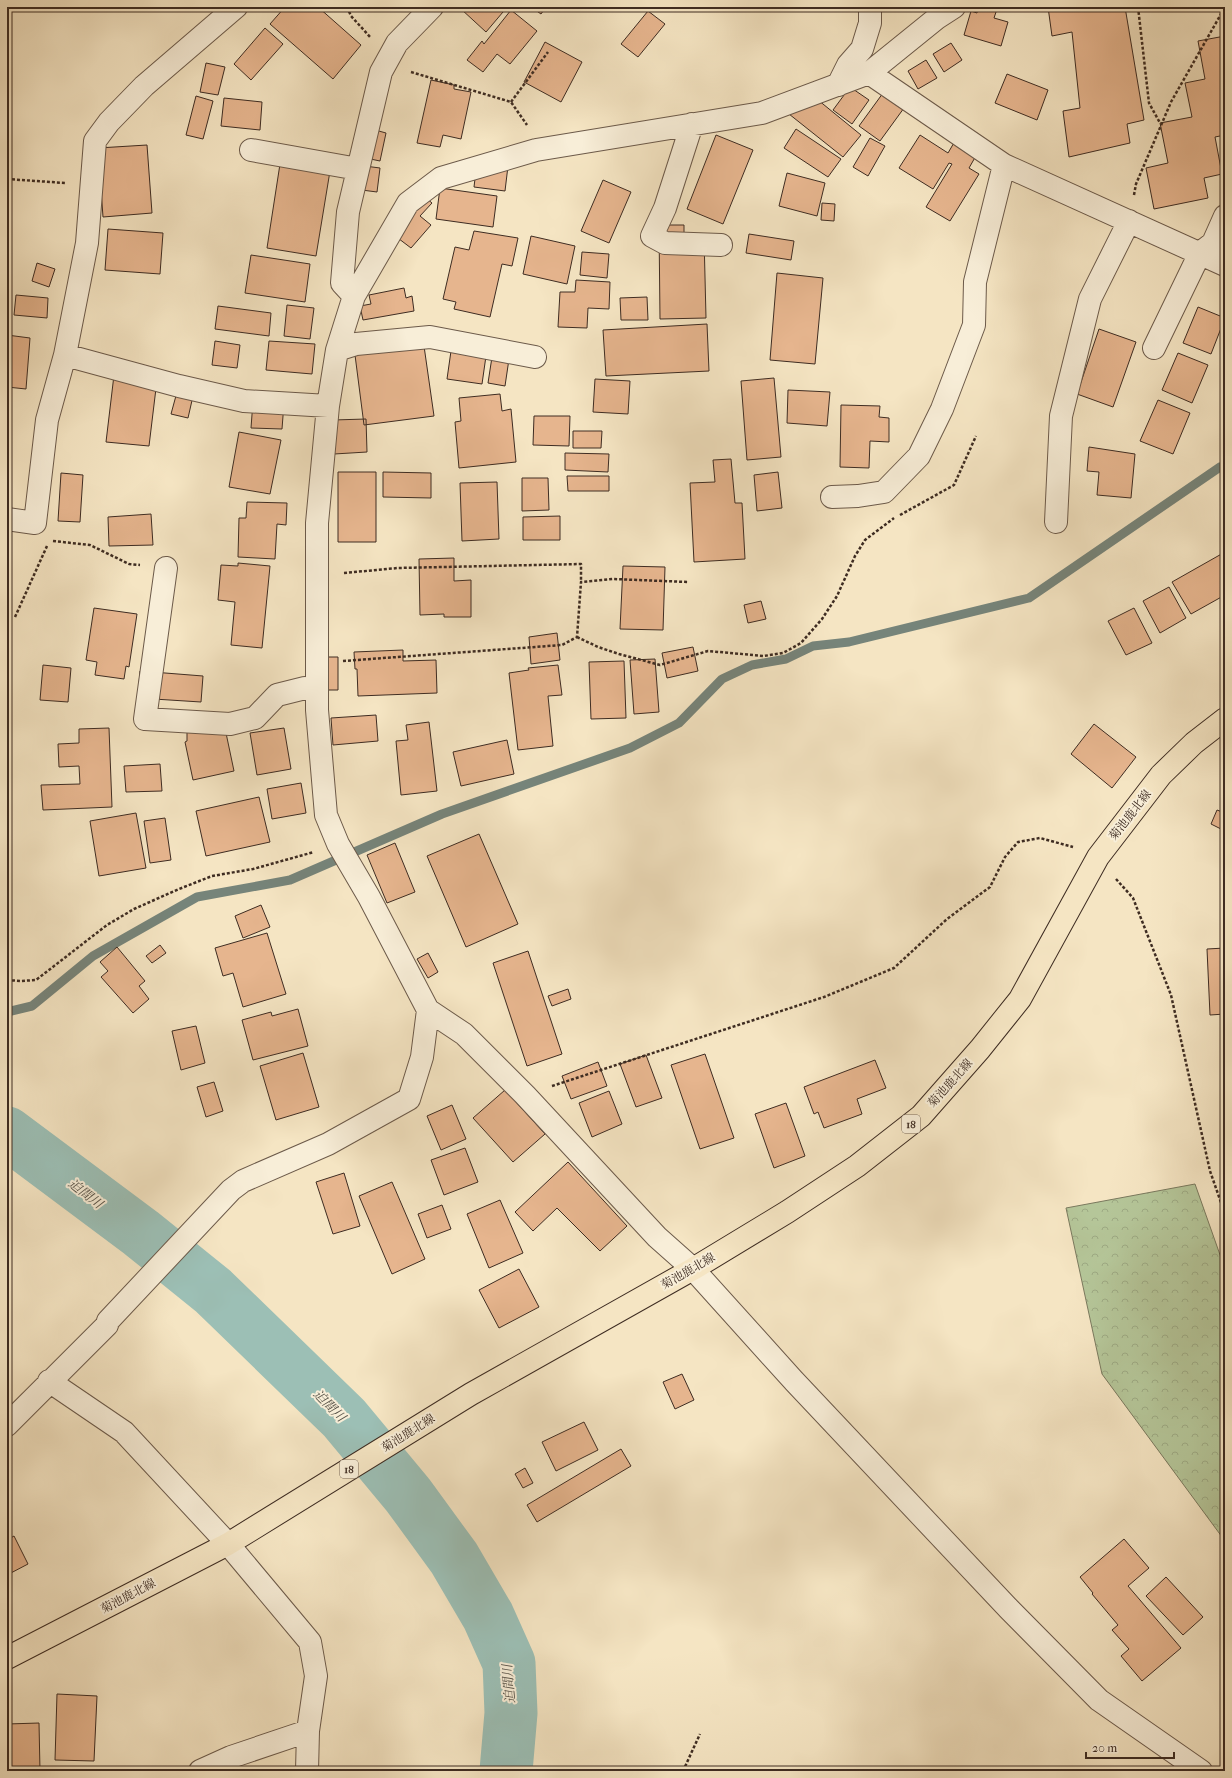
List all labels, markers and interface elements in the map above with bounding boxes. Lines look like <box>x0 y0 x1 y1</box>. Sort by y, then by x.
street label: 菊池鹿北線 <box>1106 787 1154 843</box>
street label: 菊池鹿北線 <box>925 1056 975 1110</box>
road number: 18 <box>902 1115 920 1133</box>
water label: 迫間川 <box>66 1175 107 1213</box>
street label: 菊池鹿北線 <box>659 1250 717 1292</box>
water label: 迫間川 <box>311 1386 350 1426</box>
street label: 菊池鹿北線 <box>379 1411 437 1455</box>
road number: 18 <box>340 1460 358 1478</box>
street label: 菊池鹿北線 <box>98 1576 158 1616</box>
water label: 迫間川 <box>499 1662 518 1704</box>
scale bar <box>1086 1734 1174 1760</box>
text: 20 m <box>1092 1741 1117 1755</box>

